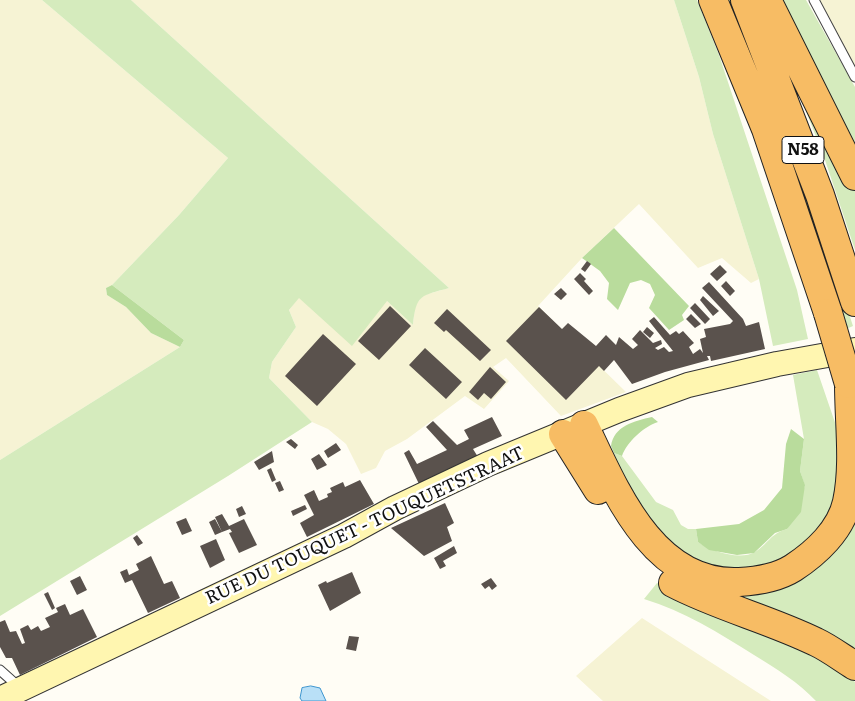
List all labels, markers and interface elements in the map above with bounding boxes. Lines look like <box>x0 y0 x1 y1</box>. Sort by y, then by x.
road number: N58 <box>782 136 824 164</box>
street label: RUE DU TOUQUET - TOUQUETSTRAAT <box>202 442 528 610</box>

